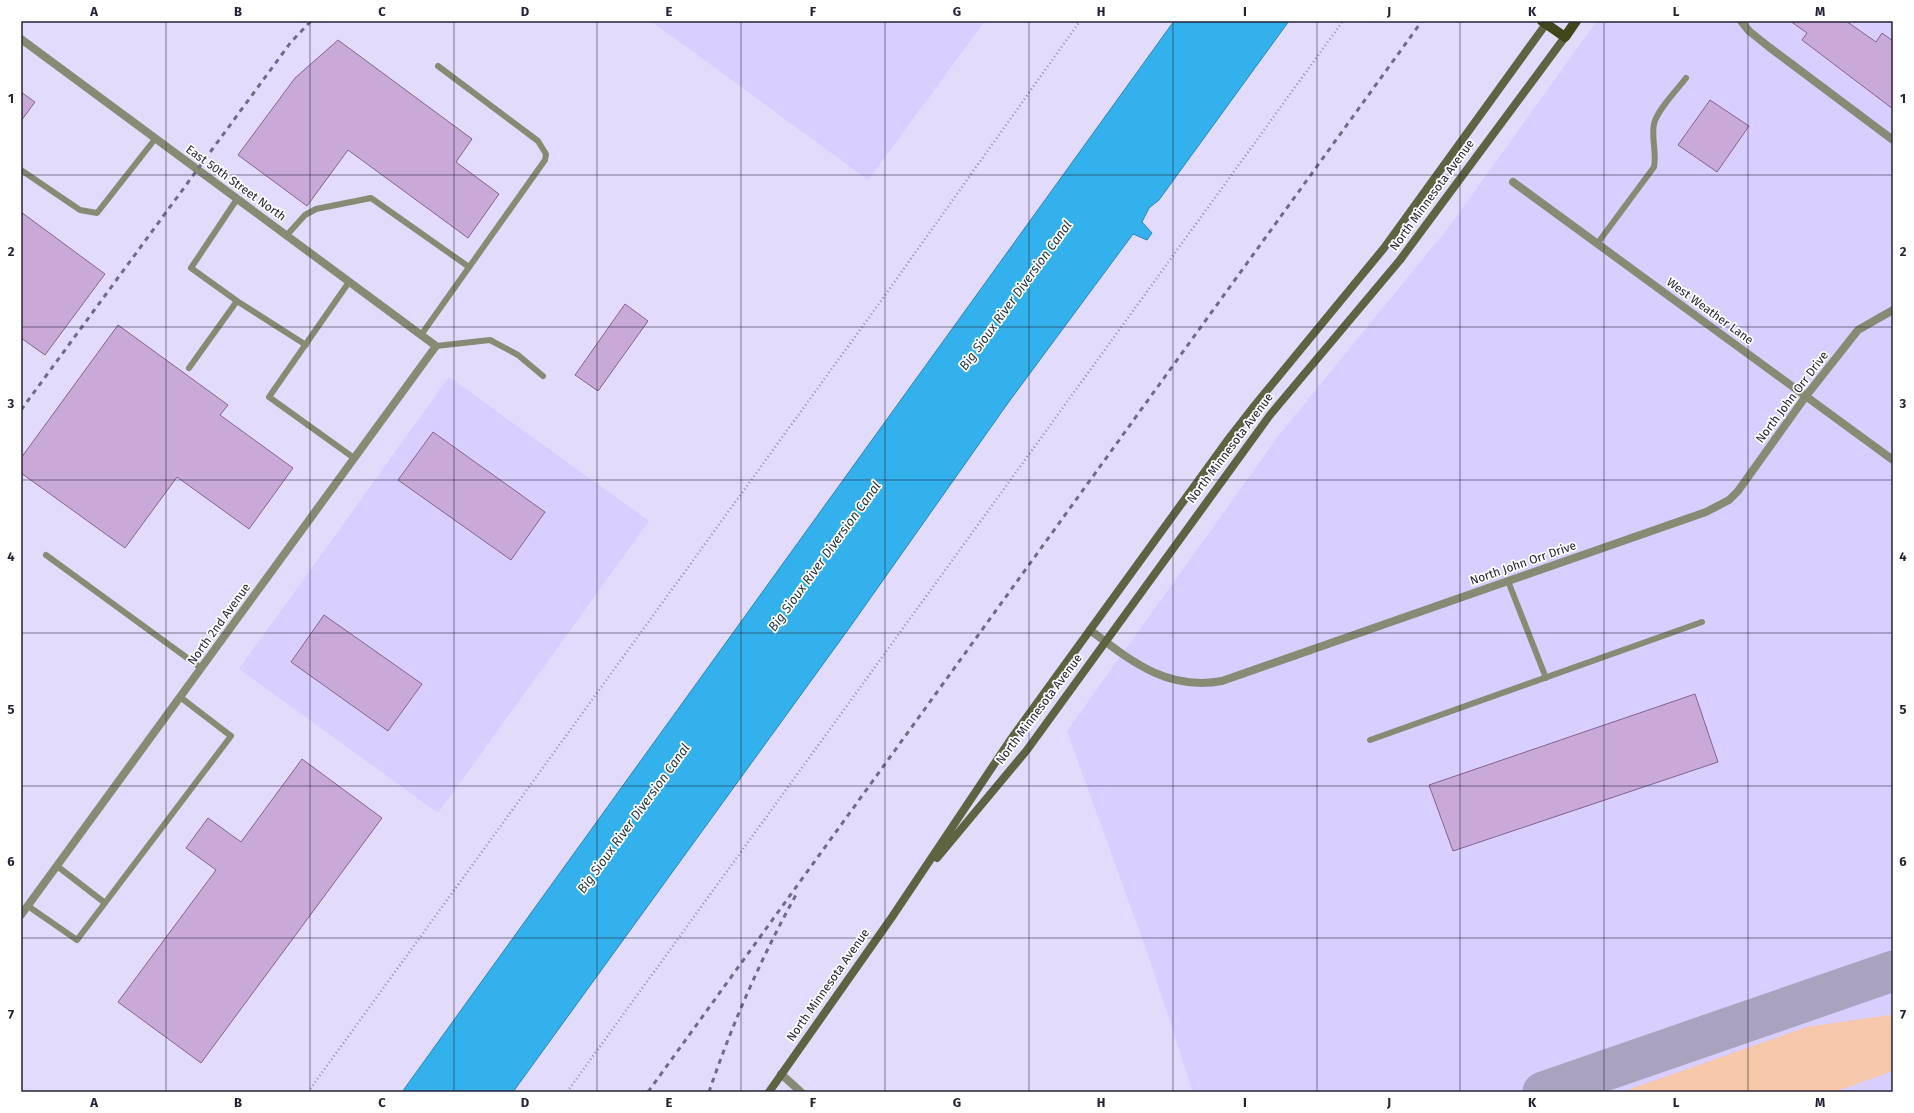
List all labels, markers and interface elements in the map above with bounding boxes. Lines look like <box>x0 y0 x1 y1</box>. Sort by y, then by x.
text: A <box>89 4 98 19</box>
text: B <box>234 4 242 19</box>
text: C <box>378 4 386 19</box>
text: D <box>521 4 530 19</box>
text: E <box>666 4 673 19</box>
text: F <box>810 4 817 19</box>
text: G <box>953 4 961 19</box>
text: H <box>1097 4 1105 19</box>
text: I <box>1243 4 1247 19</box>
text: J <box>1386 4 1391 19</box>
text: K <box>1528 4 1537 19</box>
text: L <box>1673 4 1680 19</box>
text: M <box>1815 4 1825 19</box>
text: 1 <box>8 91 14 106</box>
text: 1 <box>1900 91 1906 106</box>
street label: North Minnesota Avenue <box>1387 137 1477 253</box>
street label: East 50th Street North <box>183 142 289 224</box>
water label: Big Sioux River Diversion Canal <box>956 217 1075 373</box>
text: 2 <box>8 244 15 259</box>
text: 2 <box>1900 244 1907 259</box>
street label: West Weather Lane <box>1664 275 1756 347</box>
street label: North John Orr Drive <box>1753 348 1831 446</box>
street label: North Minnesota Avenue <box>1184 390 1276 506</box>
text: 3 <box>7 396 15 411</box>
text: 3 <box>1899 396 1907 411</box>
water label: Big Sioux River Diversion Canal <box>765 478 884 634</box>
street label: North John Orr Drive <box>1468 538 1578 588</box>
text: 4 <box>7 549 15 564</box>
text: 4 <box>1899 549 1907 564</box>
street label: North 2nd Avenue <box>185 580 253 668</box>
street label: North Minnesota Avenue <box>993 651 1085 767</box>
text: 5 <box>8 702 15 717</box>
text: 5 <box>1900 702 1907 717</box>
water label: Big Sioux River Diversion Canal <box>574 740 693 896</box>
text: 6 <box>7 854 15 869</box>
text: 6 <box>1899 854 1907 869</box>
street label: North Minnesota Avenue <box>784 926 872 1044</box>
text: 7 <box>8 1007 14 1022</box>
text: 7 <box>1900 1007 1906 1022</box>
text: A <box>89 1095 98 1110</box>
text: B <box>234 1095 242 1110</box>
text: C <box>378 1095 386 1110</box>
text: D <box>521 1095 530 1110</box>
text: E <box>666 1095 673 1110</box>
text: F <box>810 1095 817 1110</box>
text: G <box>953 1095 961 1110</box>
text: H <box>1097 1095 1105 1110</box>
text: I <box>1243 1095 1247 1110</box>
text: J <box>1386 1095 1391 1110</box>
text: K <box>1528 1095 1537 1110</box>
text: L <box>1673 1095 1680 1110</box>
text: M <box>1815 1095 1825 1110</box>

